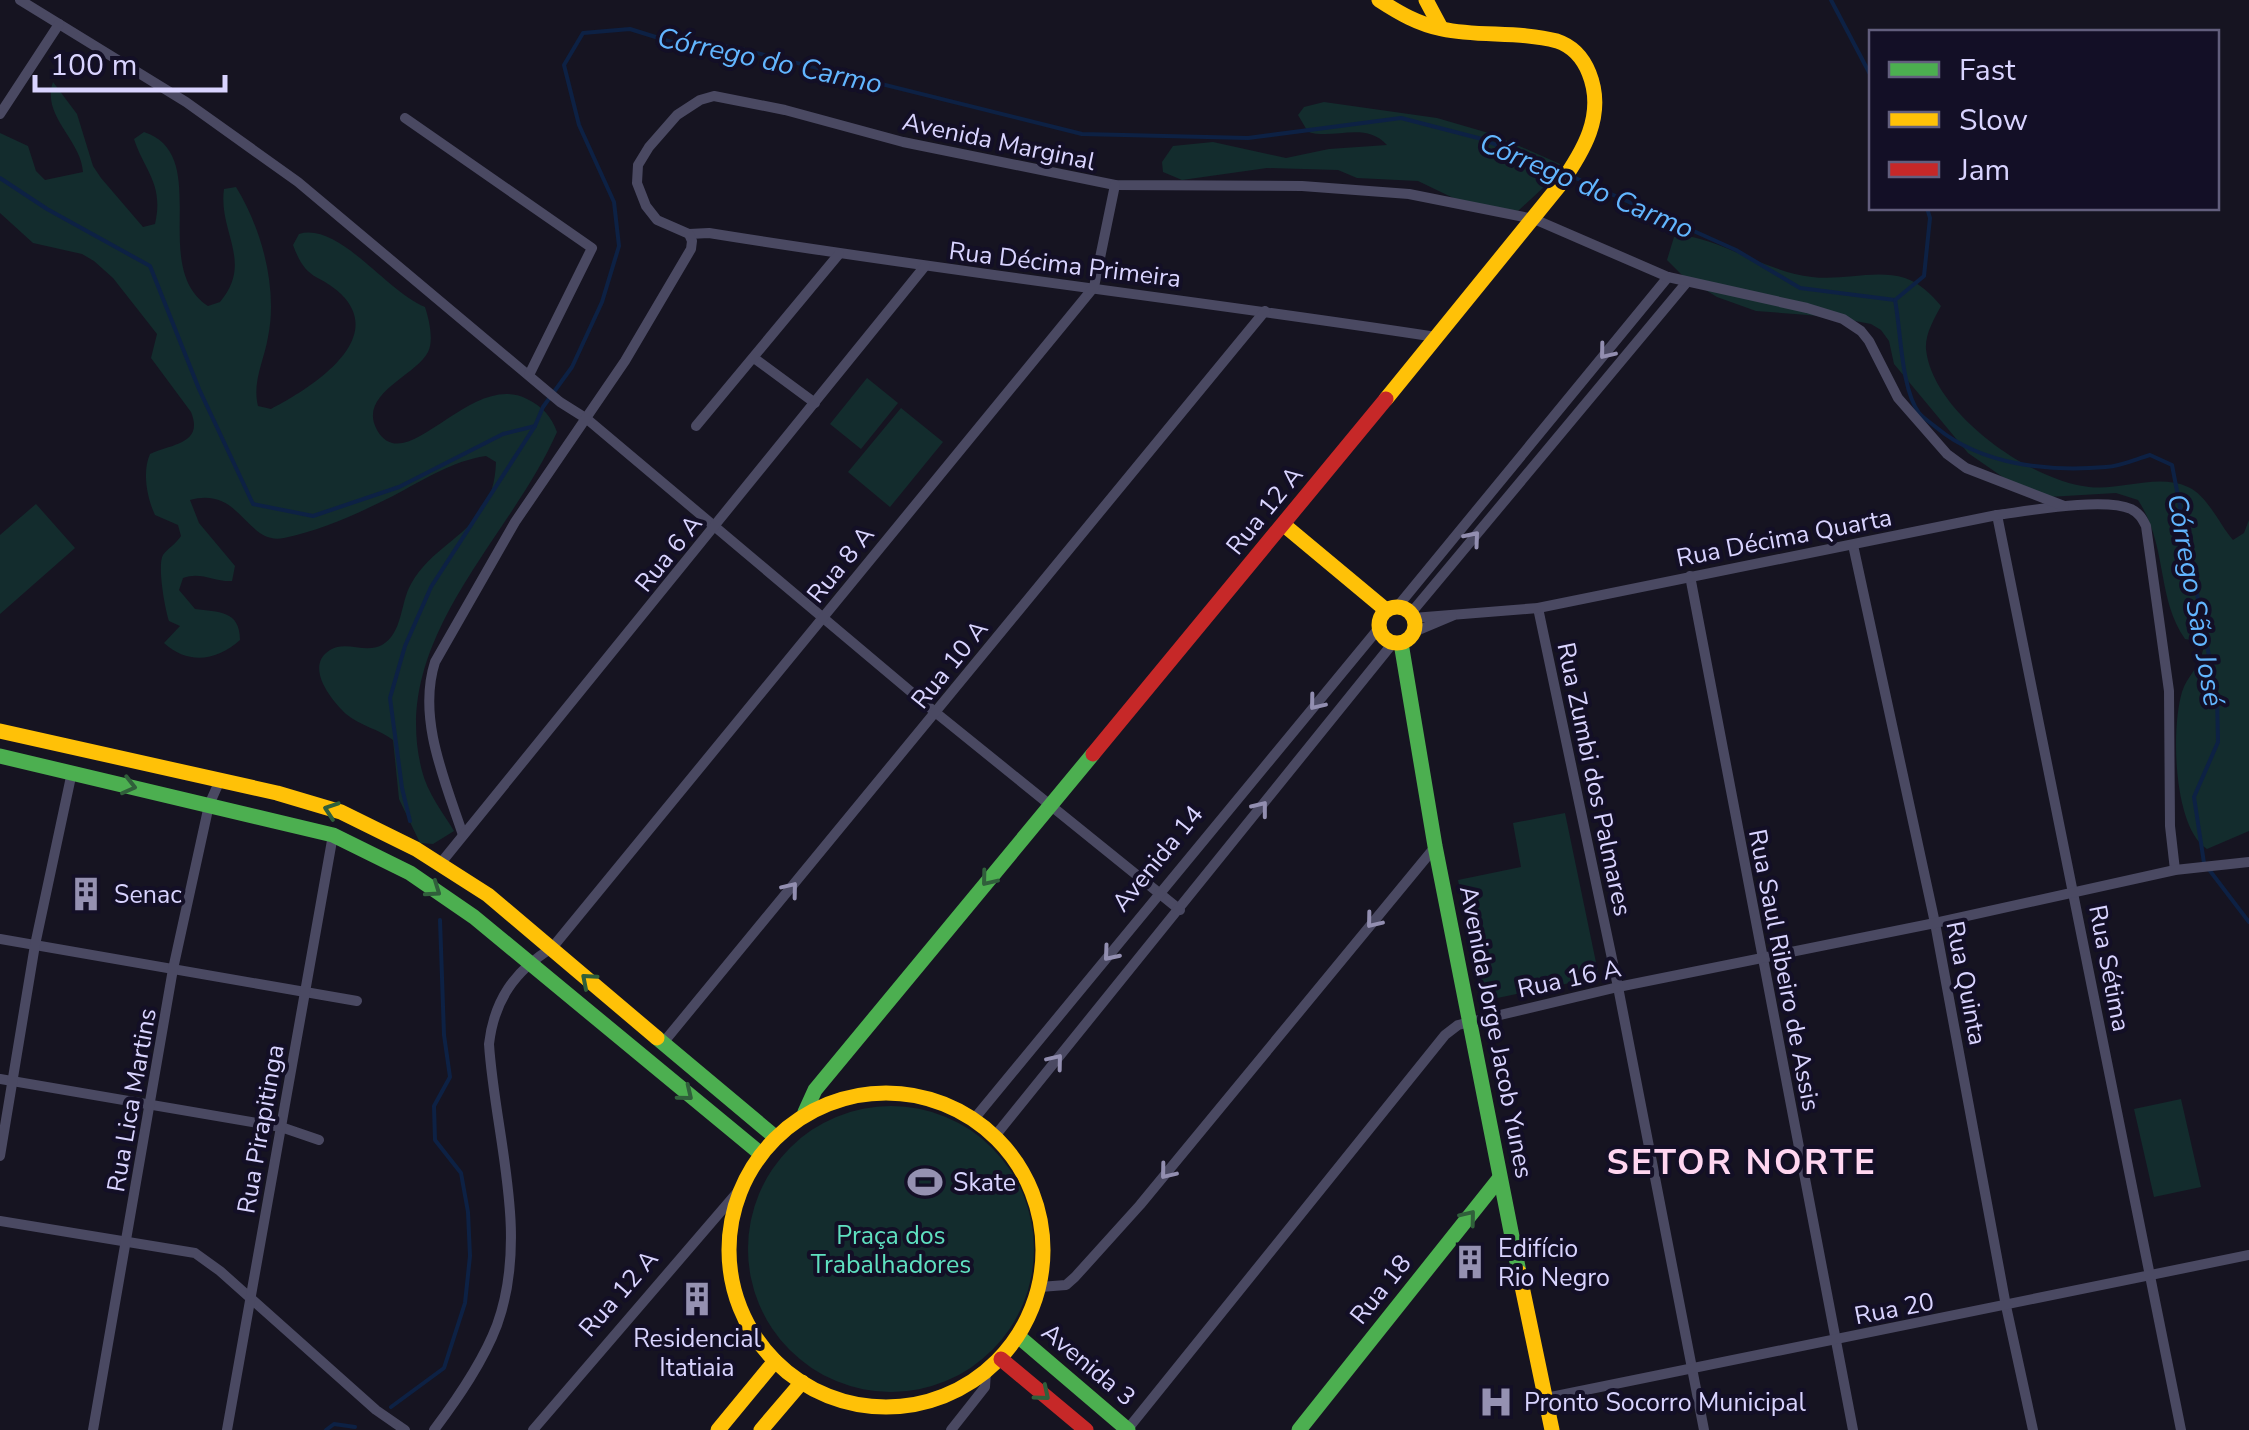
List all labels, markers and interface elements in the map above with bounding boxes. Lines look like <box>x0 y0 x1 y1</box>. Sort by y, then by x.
water label: Córrego do Carmo <box>654 19 886 103</box>
scale bar <box>35 30 225 92</box>
legend <box>1869 30 2219 210</box>
text: 100 m <box>50 45 137 86</box>
text: Fast <box>1959 50 2016 91</box>
text: Slow <box>1959 100 2028 141</box>
street label: Avenida Marginal <box>899 105 1099 179</box>
water label: Córrego do Carmo <box>1474 124 1700 248</box>
text: Jam <box>1958 150 2010 191</box>
street label: Rua Décima Primeira <box>947 234 1183 296</box>
one-way arrow <box>1600 341 1618 359</box>
street label: Rua 12 A <box>1219 459 1311 562</box>
water label: Córrego São José <box>2158 491 2232 710</box>
street label: Rua Décima Quarta <box>1674 500 1895 576</box>
street label: Rua 6 A <box>627 508 710 599</box>
street label: Rua 8 A <box>799 519 882 610</box>
one-way arrow <box>1461 532 1479 550</box>
street label: Rua 10 A <box>904 613 996 716</box>
street label: Rua Zumbi dos Palmares <box>1548 639 1640 919</box>
one-way arrow <box>1310 691 1328 709</box>
one-way arrow <box>120 774 137 795</box>
street label: Avenida 14 <box>1104 798 1211 919</box>
one-way arrow <box>323 801 340 822</box>
one-way arrow <box>1249 801 1266 819</box>
street label: Rua Saul Ribeiro de Assis <box>1740 826 1828 1114</box>
one-way arrow <box>982 868 1000 886</box>
building icon: Senac <box>67 875 105 913</box>
place label: Senac <box>114 878 182 912</box>
one-way arrow <box>422 878 441 896</box>
one-way arrow <box>779 882 797 900</box>
street label: Avenida Jorge Jacob Yunes <box>1451 883 1541 1181</box>
street label: Rua Sétima <box>2080 902 2138 1034</box>
one-way arrow <box>1367 910 1385 928</box>
street label: Rua Quinta <box>1937 918 1995 1048</box>
one-way arrow <box>1104 943 1122 961</box>
street label: Rua 16 A <box>1514 951 1624 1007</box>
one-way arrow <box>581 974 600 992</box>
street label: Rua Lica Martins <box>99 1006 165 1195</box>
street label: Rua Pirapitinga <box>229 1042 293 1216</box>
one-way arrow <box>1044 1054 1062 1072</box>
one-way arrow <box>675 1082 693 1100</box>
district label: SETOR NORTE <box>1606 1139 1878 1186</box>
one-way arrow <box>1161 1161 1179 1179</box>
sports icon: Skate <box>906 1163 944 1201</box>
place label: Skate <box>953 1166 1016 1200</box>
one-way arrow <box>1457 1210 1475 1228</box>
park label: Praça dos Trabalhadores <box>811 1219 971 1282</box>
place label: Edifício Rio Negro <box>1498 1232 1610 1295</box>
street label: Rua 12 A <box>571 1243 666 1344</box>
building icon: Edifício Rio Negro <box>1451 1243 1489 1281</box>
street label: Rua 18 <box>1342 1248 1419 1332</box>
building icon: Residencial Itatiaia <box>678 1280 716 1318</box>
street label: Rua 20 <box>1851 1285 1937 1333</box>
street label: Avenida 3 <box>1034 1315 1142 1414</box>
place label: Residencial Itatiaia <box>633 1322 761 1385</box>
one-way arrow <box>1032 1383 1050 1401</box>
hospital icon: Pronto Socorro Municipal <box>1477 1383 1515 1421</box>
place label: Pronto Socorro Municipal <box>1524 1386 1807 1420</box>

